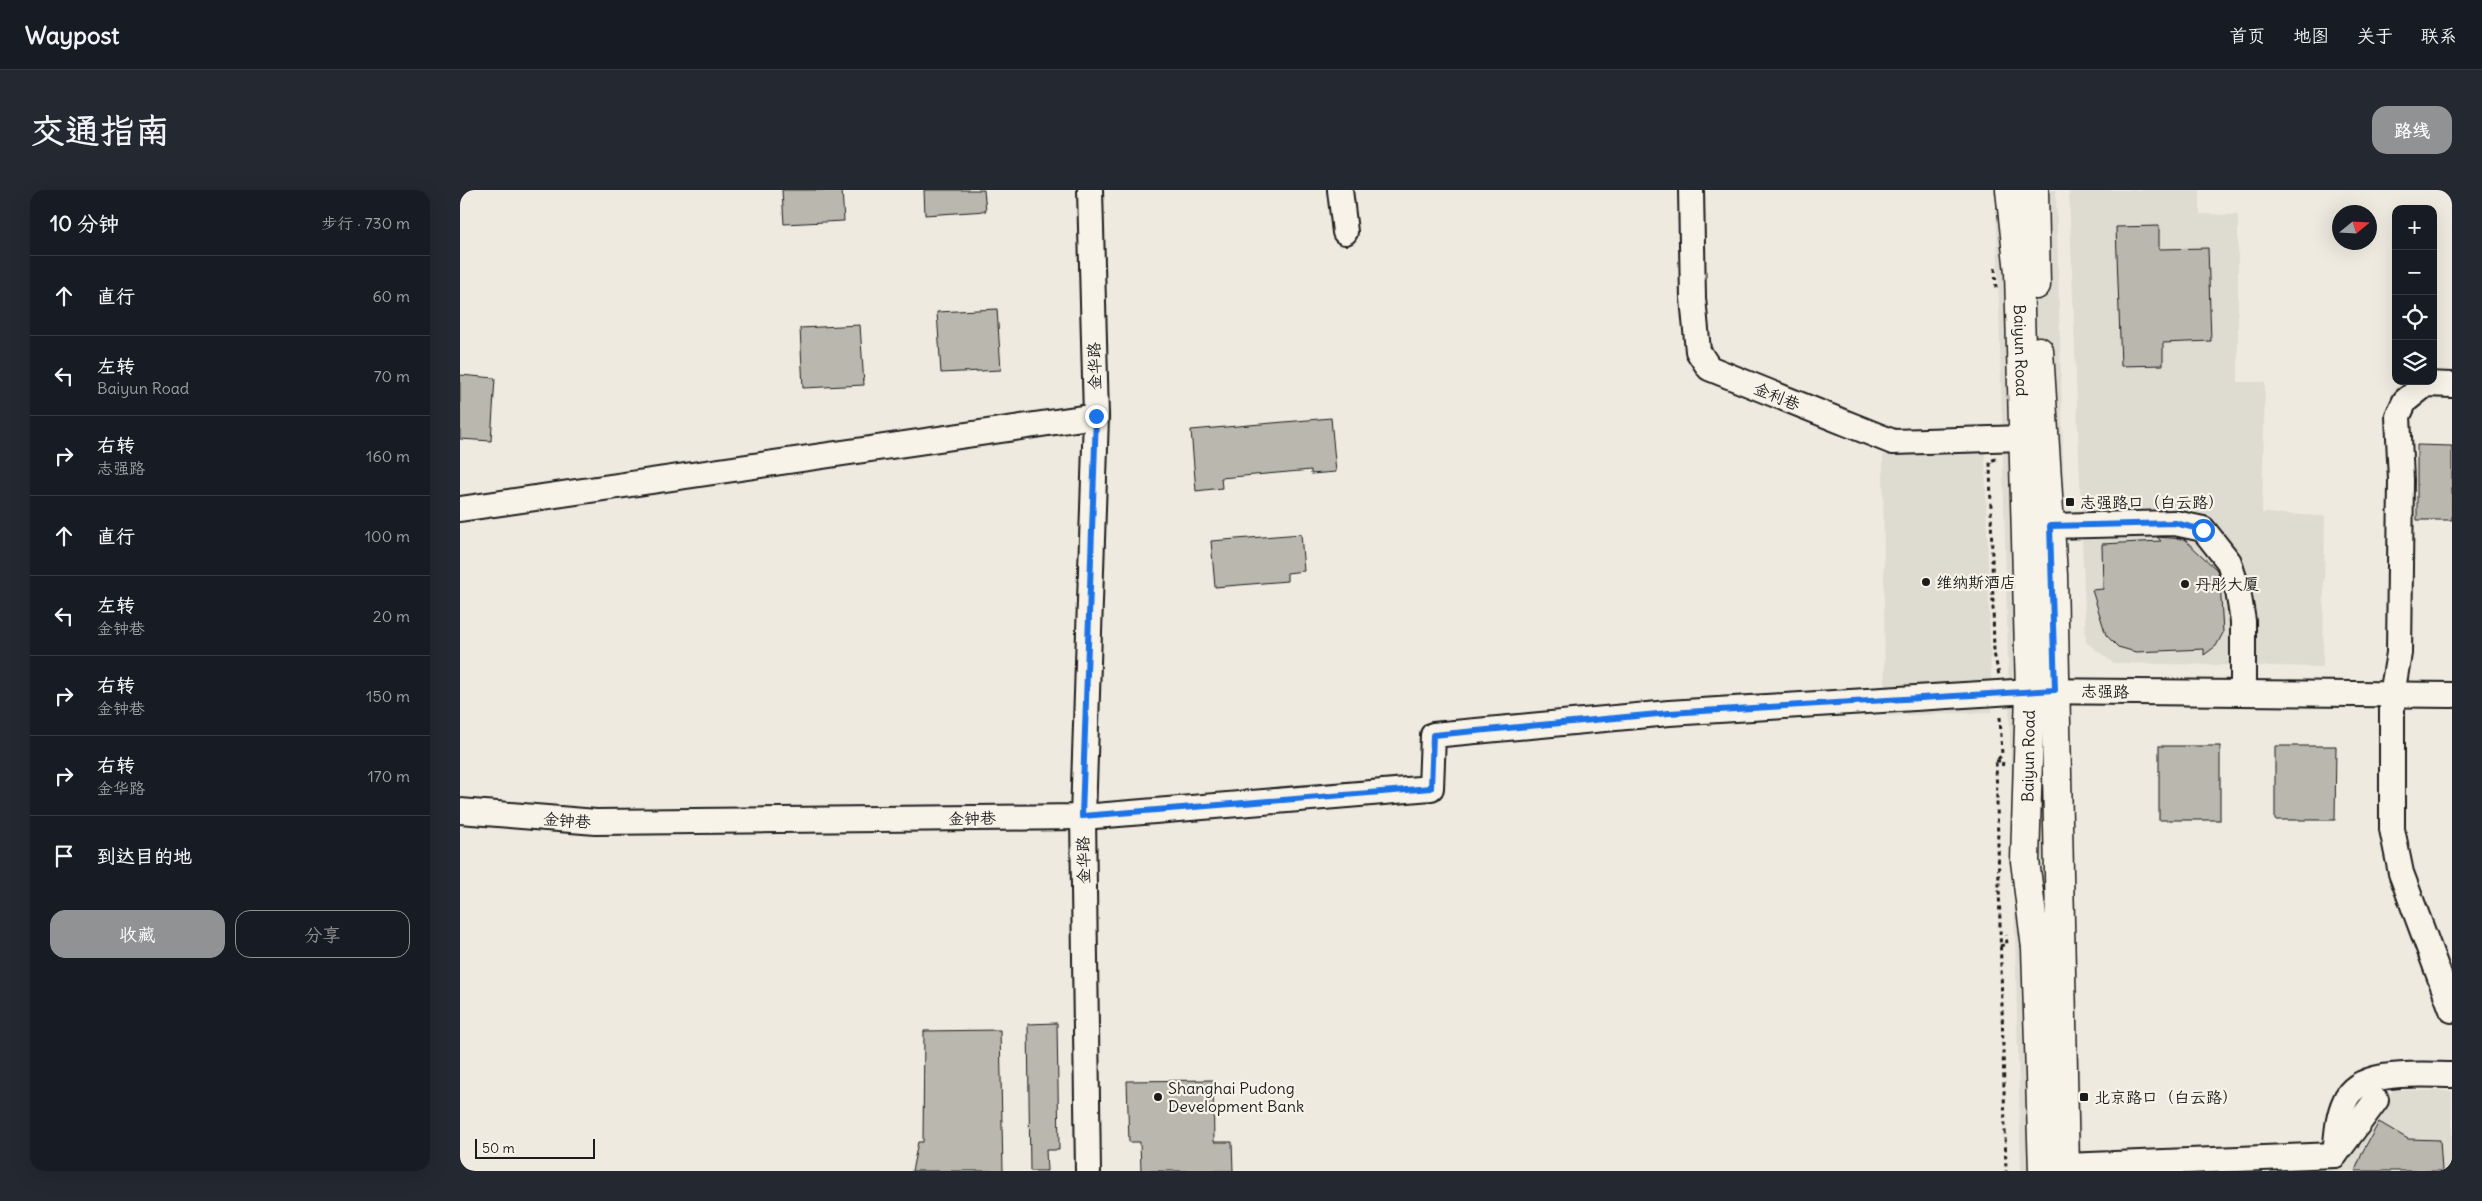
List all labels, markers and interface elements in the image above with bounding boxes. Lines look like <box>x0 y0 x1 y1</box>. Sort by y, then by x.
text: Waypost <box>25 20 119 50</box>
text: 首页 <box>2229 24 2265 47</box>
text: 地图 <box>2293 24 2329 47</box>
text: 关于 <box>2357 24 2393 47</box>
text: 联系 <box>2421 24 2457 47</box>
button: 路线 <box>2372 106 2452 154</box>
text: 交通指南 <box>30 108 170 152</box>
north arrow <box>2332 205 2377 250</box>
map controls <box>2392 205 2437 385</box>
button: + <box>2392 205 2437 250</box>
text: 10 分钟 <box>50 210 119 237</box>
text: 步行 · 730 m <box>322 213 410 233</box>
button: − <box>2392 250 2437 295</box>
icon: ahead <box>50 282 78 310</box>
text: 直行 <box>97 284 135 308</box>
text: 60 m <box>372 286 410 306</box>
button: locate <box>2392 295 2437 340</box>
street label: Baiyun Road <box>2010 304 2032 397</box>
button: layers <box>2392 340 2437 385</box>
street label: 金华路 <box>1084 342 1104 390</box>
text: 左转 <box>97 354 135 378</box>
icon: left <box>50 362 78 390</box>
text: 70 m <box>374 366 410 386</box>
text: Baiyun Road <box>97 378 189 398</box>
street label: 金利巷 <box>1751 378 1803 414</box>
route end <box>1085 405 1108 428</box>
text: 右转 <box>97 433 135 457</box>
icon: right <box>50 442 78 470</box>
text: 160 m <box>366 446 410 466</box>
text: 志强路 <box>97 458 145 478</box>
place label: 志强路口（白云路） <box>2080 492 2224 512</box>
marker: 志强路口（白云路） <box>2064 496 2076 508</box>
route start <box>2192 519 2215 542</box>
icon: ahead <box>50 522 78 550</box>
text: 直行 <box>97 524 135 548</box>
text: 100 m <box>365 526 410 546</box>
place label: 维纳斯酒店 <box>1936 572 2016 592</box>
place label: 丹彤大厦 <box>2195 574 2259 594</box>
marker: 维纳斯酒店 <box>1920 576 1932 588</box>
marker: 丹彤大厦 <box>2179 578 2191 590</box>
text: 左转 <box>97 593 135 617</box>
icon: left <box>50 602 78 630</box>
text: 20 m <box>373 606 410 626</box>
text: 金钟巷 <box>97 618 145 638</box>
text: 右转 <box>97 673 135 697</box>
street label: 志强路 <box>2081 681 2129 701</box>
icon: right <box>50 682 78 710</box>
text: 150 m <box>366 686 410 706</box>
text: 金钟巷 <box>97 698 145 718</box>
street label: Baiyun Road <box>2017 710 2039 802</box>
text: 右转 <box>97 753 135 777</box>
icon: right <box>50 762 78 790</box>
text: 170 m <box>367 766 410 786</box>
text: 金华路 <box>97 778 145 798</box>
street label: 金钟巷 <box>542 808 592 832</box>
street label: 金钟巷 <box>948 808 996 828</box>
street label: 金华路 <box>1073 836 1093 884</box>
icon: arrive <box>50 842 78 870</box>
text: 到达目的地 <box>97 844 192 868</box>
button: 收藏 <box>50 910 225 958</box>
button: 分享 <box>235 910 410 958</box>
place label: Shanghai Pudong Development Bank <box>1168 1078 1304 1116</box>
place label: 北京路口（白云路） <box>2094 1087 2238 1107</box>
marker: Shanghai Pudong Development Bank <box>1152 1091 1164 1103</box>
marker: 北京路口（白云路） <box>2078 1091 2090 1103</box>
scale bar <box>475 1136 595 1159</box>
text: 50 m <box>482 1139 515 1157</box>

